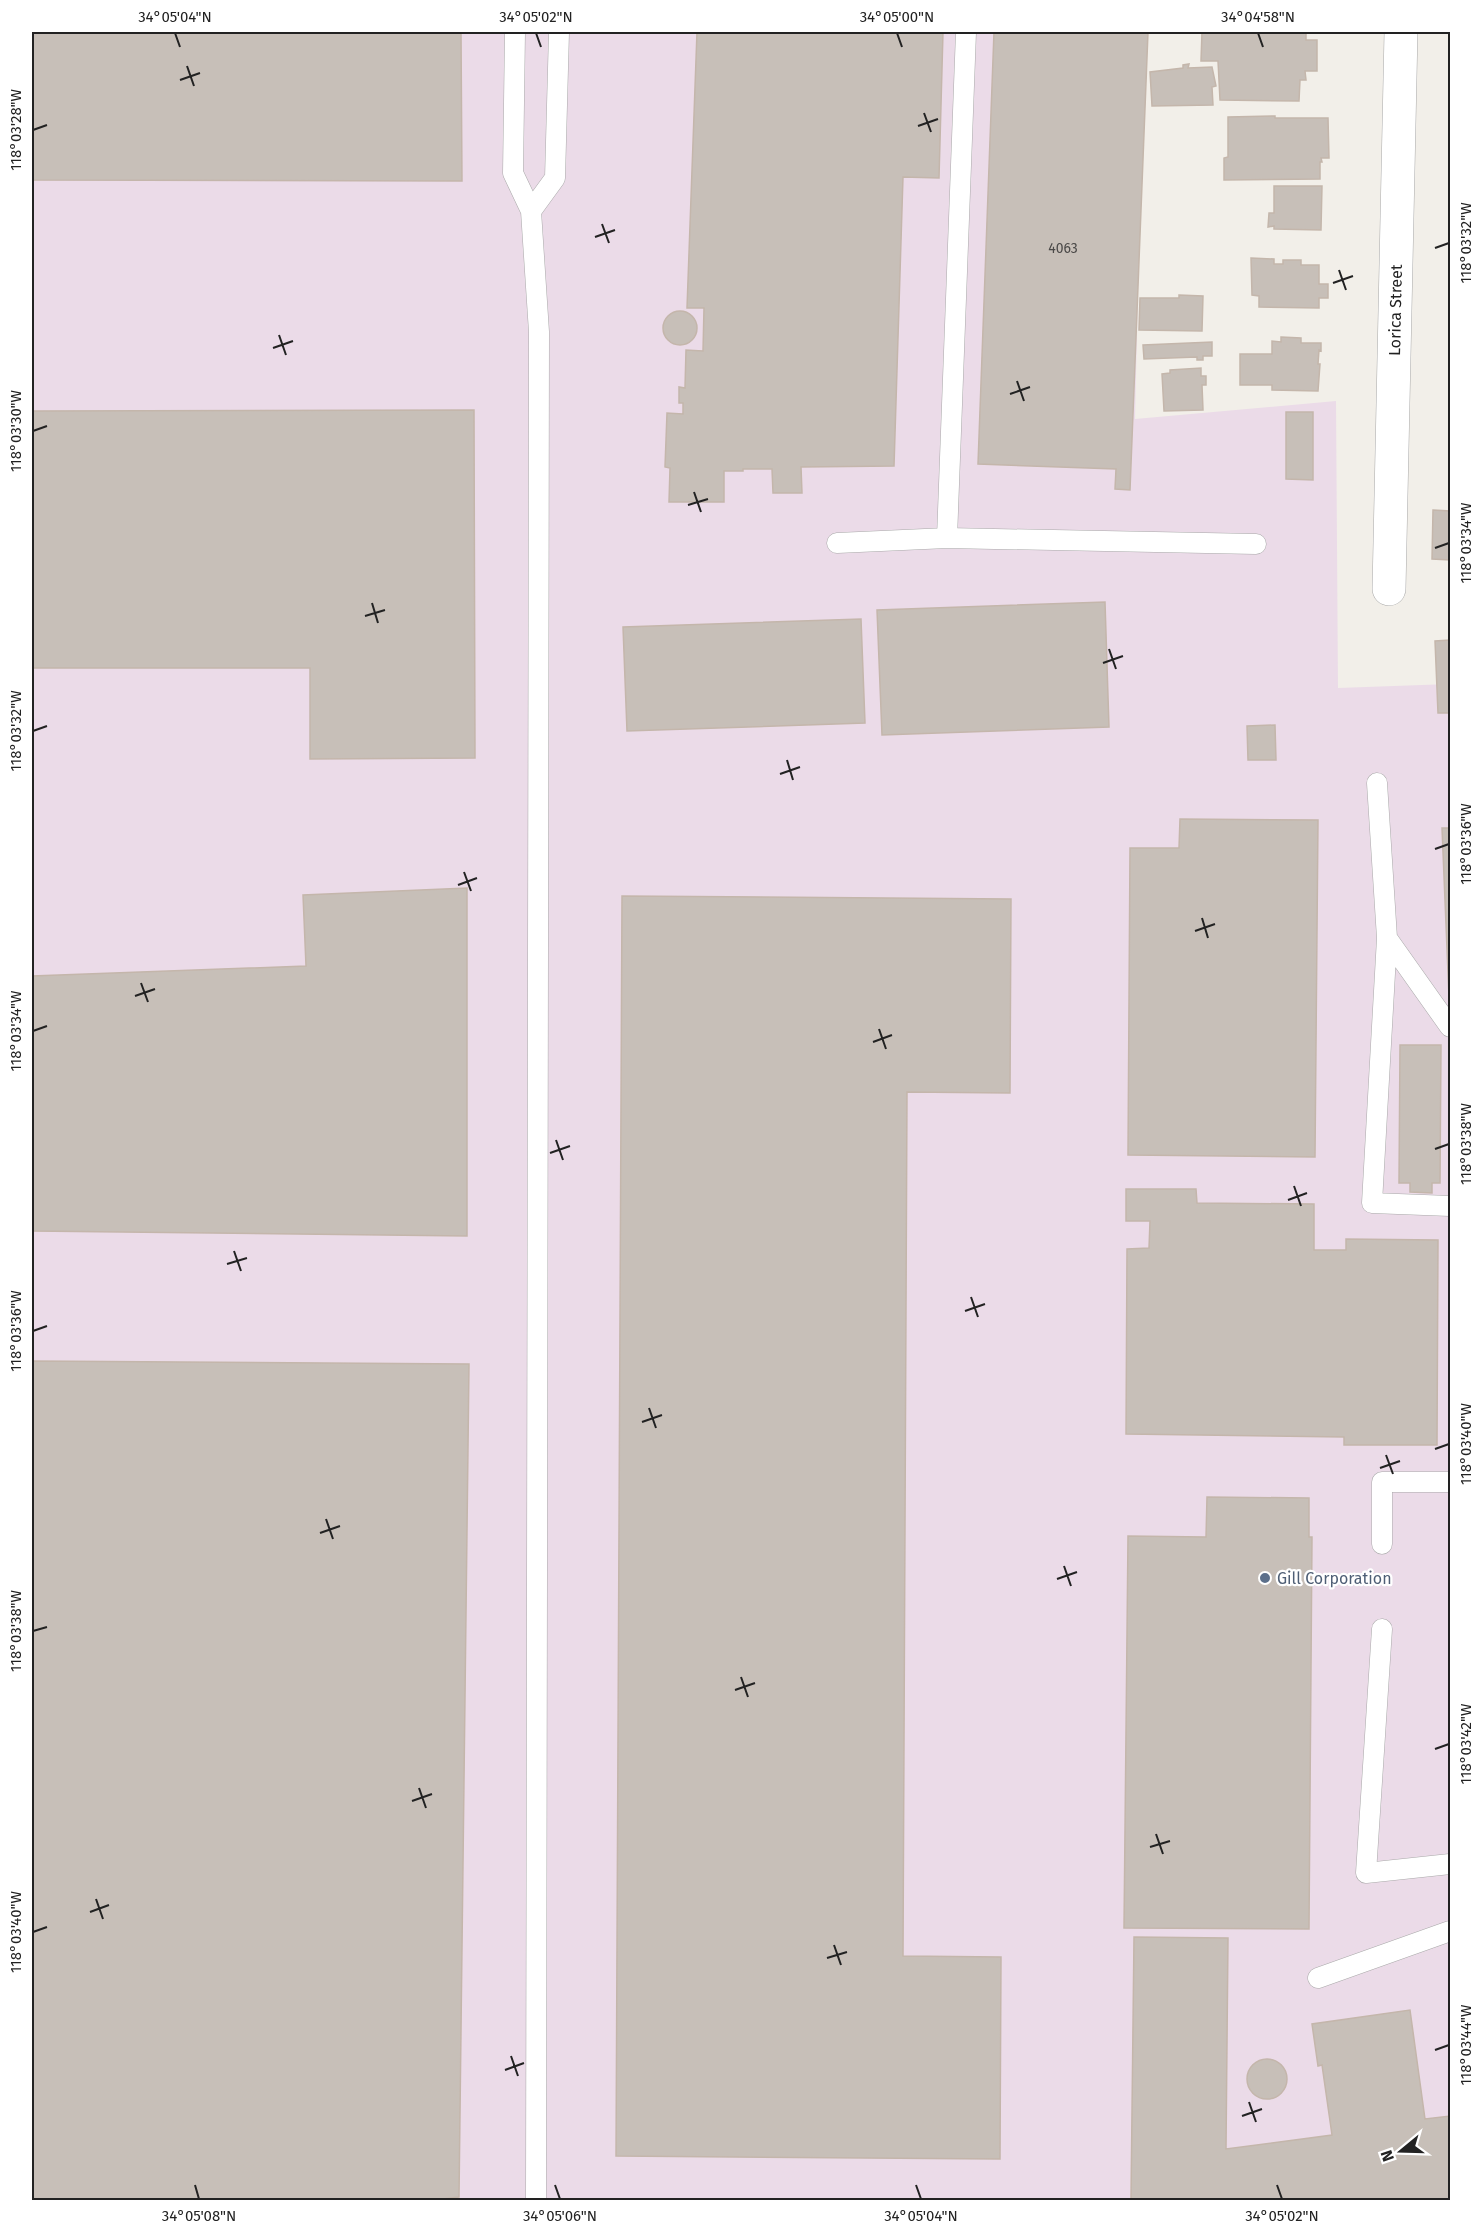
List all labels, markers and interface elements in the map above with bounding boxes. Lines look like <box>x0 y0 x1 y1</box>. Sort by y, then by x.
text: 34°05'04"N <box>138 8 212 26</box>
text: 34°05'02"N <box>499 8 573 26</box>
text: 34°05'00"N <box>860 8 934 26</box>
text: 34°04'58"N <box>1221 8 1295 26</box>
text: 118°03'28"W <box>7 89 25 171</box>
text: 118°03'32"W <box>1457 202 1475 284</box>
house number: 4063 <box>1048 240 1078 257</box>
street label: Lorica Street <box>1385 264 1406 356</box>
text: 118°03'30"W <box>7 389 25 472</box>
text: 118°03'34"W <box>1457 502 1475 583</box>
text: 118°03'32"W <box>7 690 25 772</box>
text: 118°03'36"W <box>1457 803 1475 885</box>
text: 118°03'34"W <box>7 990 25 1071</box>
text: 118°03'38"W <box>1457 1103 1475 1185</box>
text: 118°03'36"W <box>7 1290 25 1372</box>
text: 118°03'40"W <box>1457 1402 1475 1485</box>
place label: Gill Corporation <box>1277 1569 1392 1588</box>
marker: Gill Corporation <box>1258 1571 1272 1585</box>
text: 118°03'38"W <box>7 1590 25 1672</box>
text: 118°03'42"W <box>1457 1703 1475 1784</box>
text: 118°03'40"W <box>7 1890 25 1973</box>
text: 118°03'44"W <box>1457 2004 1475 2085</box>
north arrow <box>1371 2121 1431 2181</box>
text: N <box>1377 2148 1398 2164</box>
text: 34°05'08"N <box>162 2207 236 2225</box>
text: 34°05'06"N <box>523 2207 597 2225</box>
text: 34°05'04"N <box>884 2207 958 2225</box>
text: 34°05'02"N <box>1245 2207 1319 2225</box>

